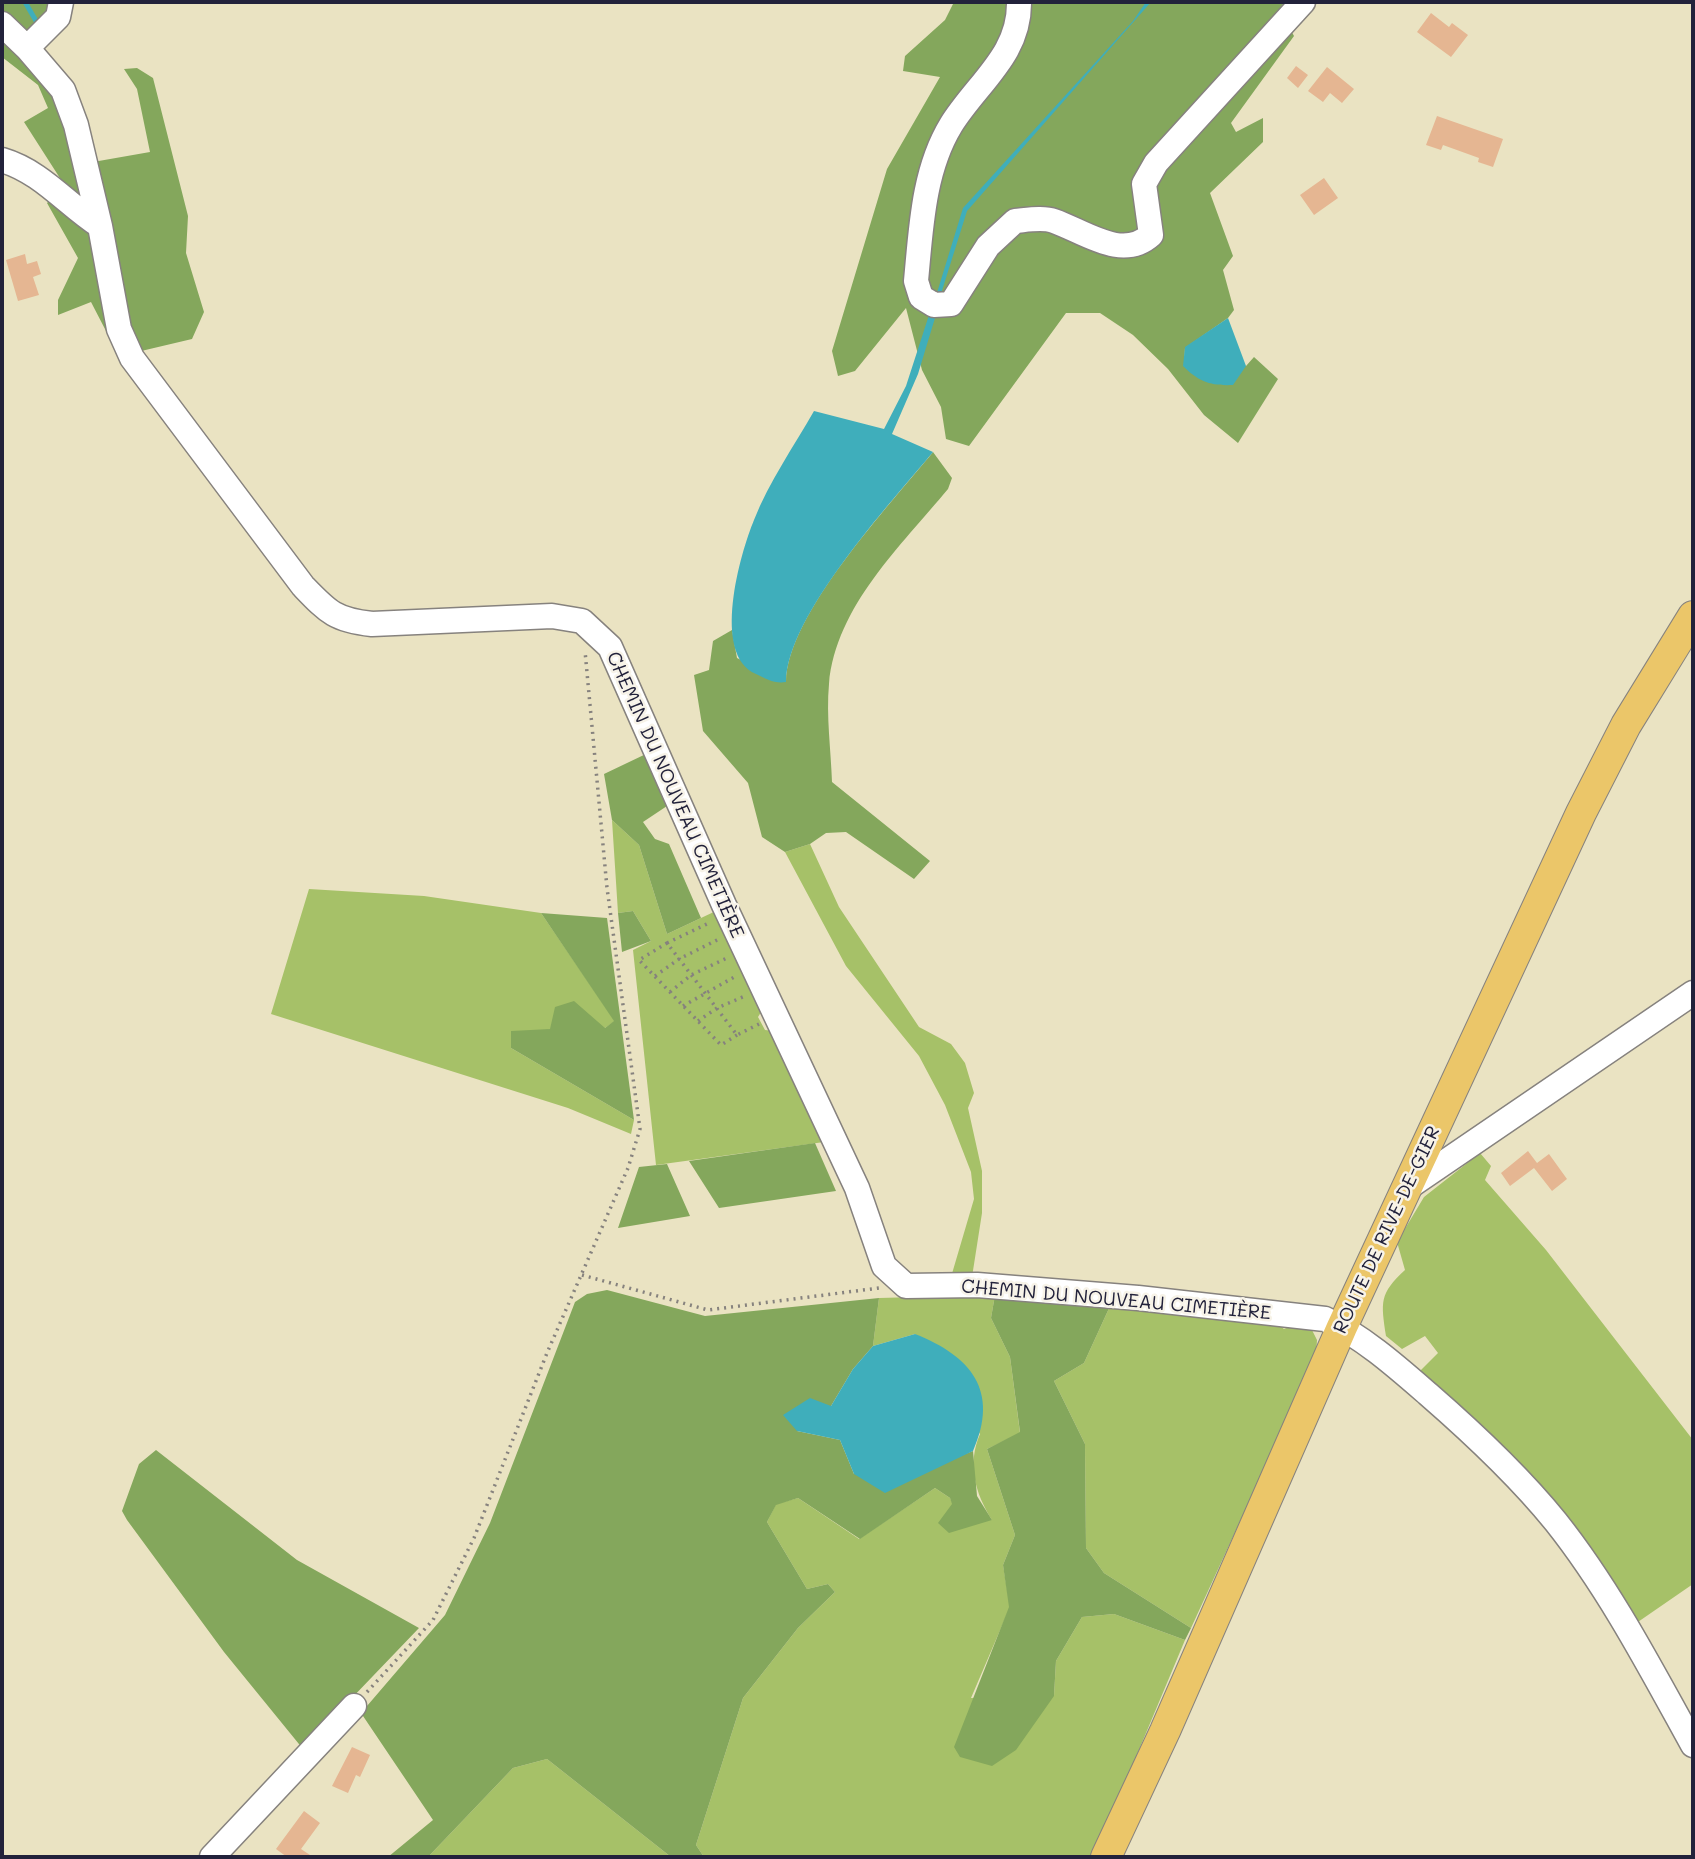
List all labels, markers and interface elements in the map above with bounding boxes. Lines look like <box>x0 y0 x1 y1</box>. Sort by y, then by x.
street label: CHEMIN DU NOUVEAU CIMETIÈRE <box>601 648 749 942</box>
street label: ROUTE DE RIVE-DE-GIER <box>1329 1123 1445 1337</box>
street label: CHEMIN DU NOUVEAU CIMETIÈRE <box>960 1275 1272 1325</box>

